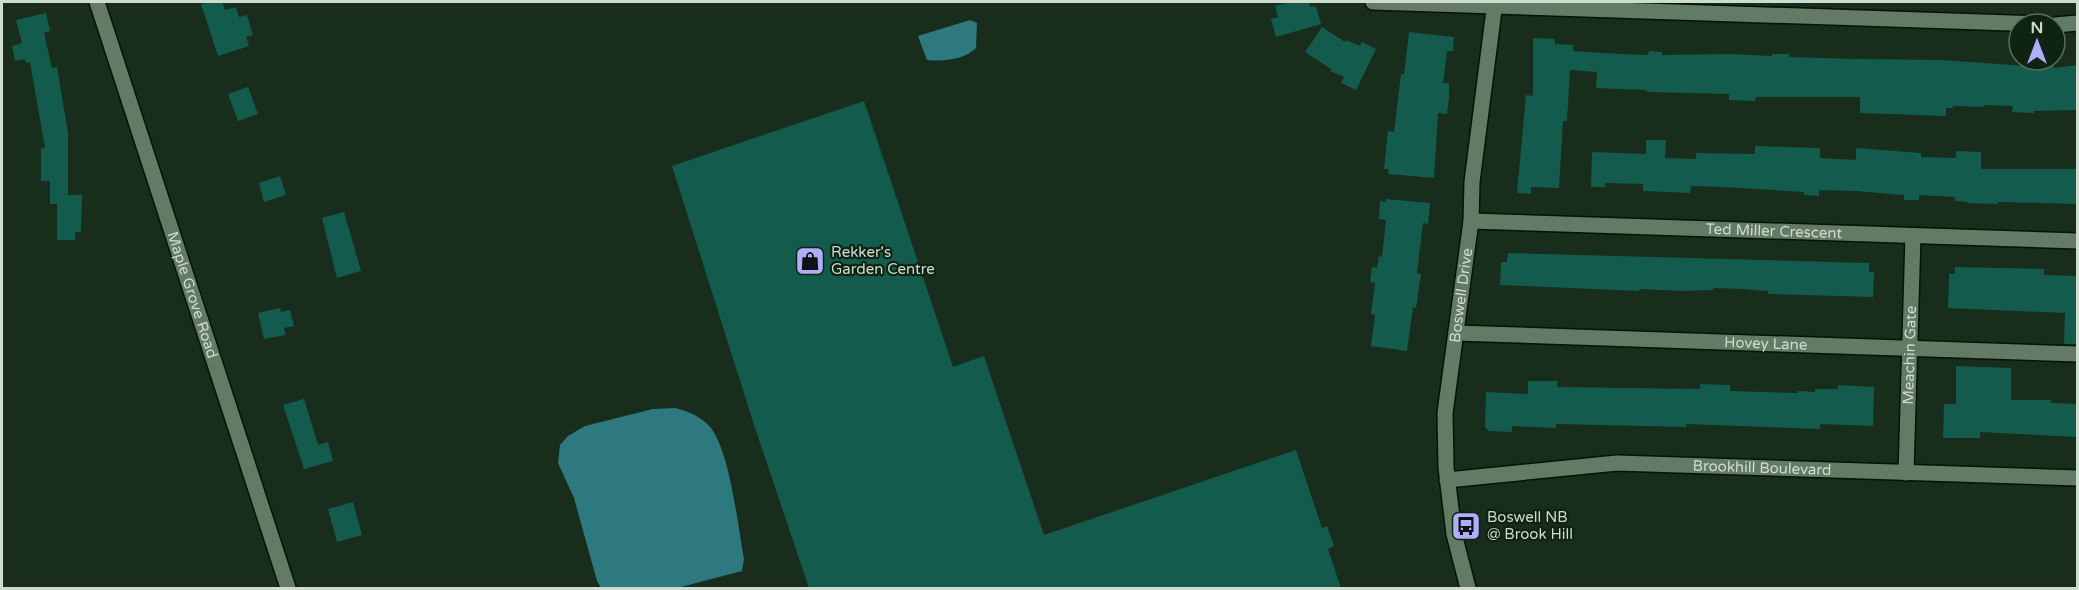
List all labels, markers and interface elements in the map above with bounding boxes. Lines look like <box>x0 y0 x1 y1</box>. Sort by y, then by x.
north arrow <box>2007 12 2067 72</box>
text: N <box>2031 18 2043 38</box>
street label: Ted Miller Crescent <box>1705 220 1843 242</box>
street label: Maple Grove Road <box>163 229 222 361</box>
place label: Rekker's Garden Centre <box>831 243 935 278</box>
shop icon: Rekker's Garden Centre <box>794 245 826 277</box>
street label: Boswell Drive <box>1446 247 1476 344</box>
street label: Meachin Gate <box>1899 305 1920 405</box>
street label: Hovey Lane <box>1724 333 1808 354</box>
street label: Brookhill Boulevard <box>1692 456 1832 479</box>
place label: Boswell NB @ Brook Hill <box>1487 508 1573 543</box>
bus stop icon: Boswell NB @ Brook Hill <box>1450 510 1482 542</box>

